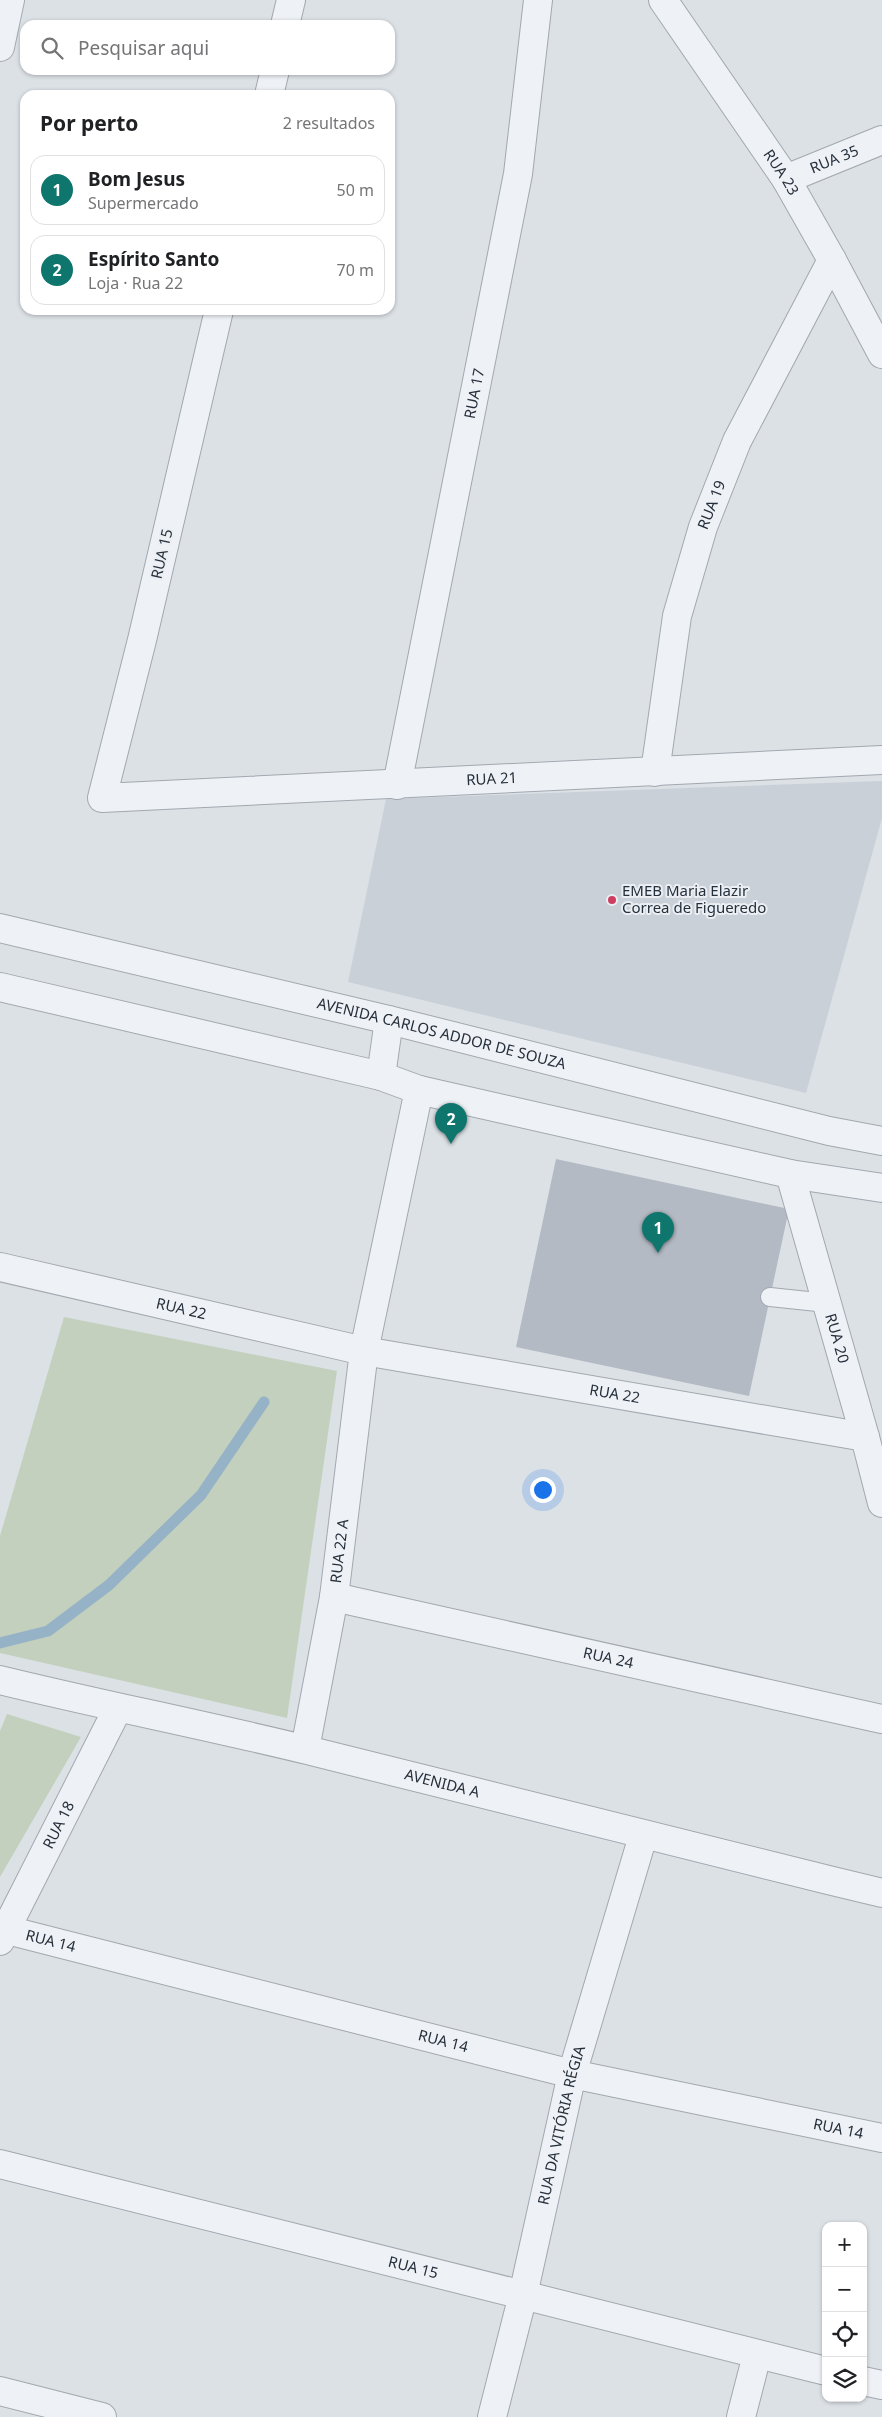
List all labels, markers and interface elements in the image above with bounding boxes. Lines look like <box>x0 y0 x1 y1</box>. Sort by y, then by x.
search box <box>20 20 395 75</box>
icon: search <box>38 34 66 62</box>
text: Pesquisar aqui <box>78 35 209 61</box>
text: Por perto <box>40 109 138 137</box>
text: 2 resultados <box>283 112 375 134</box>
street label: RUA 35 <box>806 140 861 177</box>
street label: RUA 23 <box>760 145 804 198</box>
text: Bom Jesus <box>88 166 185 192</box>
text: 1 <box>52 179 62 201</box>
text: 50 m <box>337 179 374 201</box>
text: Supermercado <box>88 192 199 214</box>
text: Espírito Santo <box>88 246 219 272</box>
text: 2 <box>52 259 62 281</box>
text: 70 m <box>337 259 374 281</box>
text: Loja · Rua 22 <box>88 272 183 294</box>
street label: RUA 17 <box>459 367 488 420</box>
street label: RUA 19 <box>692 477 729 532</box>
street label: RUA 15 <box>146 527 176 581</box>
street label: RUA 21 <box>466 767 518 789</box>
place label: EMEB Maria Elazir Correa de Figueredo <box>622 880 766 917</box>
marker: EMEB Maria Elazir Correa de Figueredo <box>606 894 618 906</box>
street label: AVENIDA CARLOS ADDOR DE SOUZA <box>315 992 569 1073</box>
pin: 2 <box>435 1103 467 1144</box>
pin: 1 <box>642 1212 674 1253</box>
street label: RUA 22 <box>154 1292 208 1323</box>
street label: RUA 20 <box>821 1311 854 1365</box>
street label: RUA 22 <box>588 1379 642 1407</box>
your location <box>530 1477 556 1503</box>
street label: RUA 22 A <box>325 1517 352 1584</box>
street label: RUA 24 <box>582 1642 636 1672</box>
street label: AVENIDA A <box>403 1764 482 1802</box>
street label: RUA 18 <box>37 1797 78 1852</box>
street label: RUA 14 <box>24 1924 78 1956</box>
street label: RUA 14 <box>416 2024 471 2056</box>
street label: RUA DA VITÓRIA RÉGIA <box>532 2042 589 2206</box>
street label: RUA 14 <box>812 2113 866 2143</box>
map controls <box>822 2222 867 2402</box>
button: + <box>822 2222 867 2267</box>
street label: RUA 15 <box>386 2251 441 2282</box>
button: − <box>822 2267 867 2312</box>
button: locate <box>822 2312 867 2357</box>
button: layers <box>822 2357 867 2402</box>

